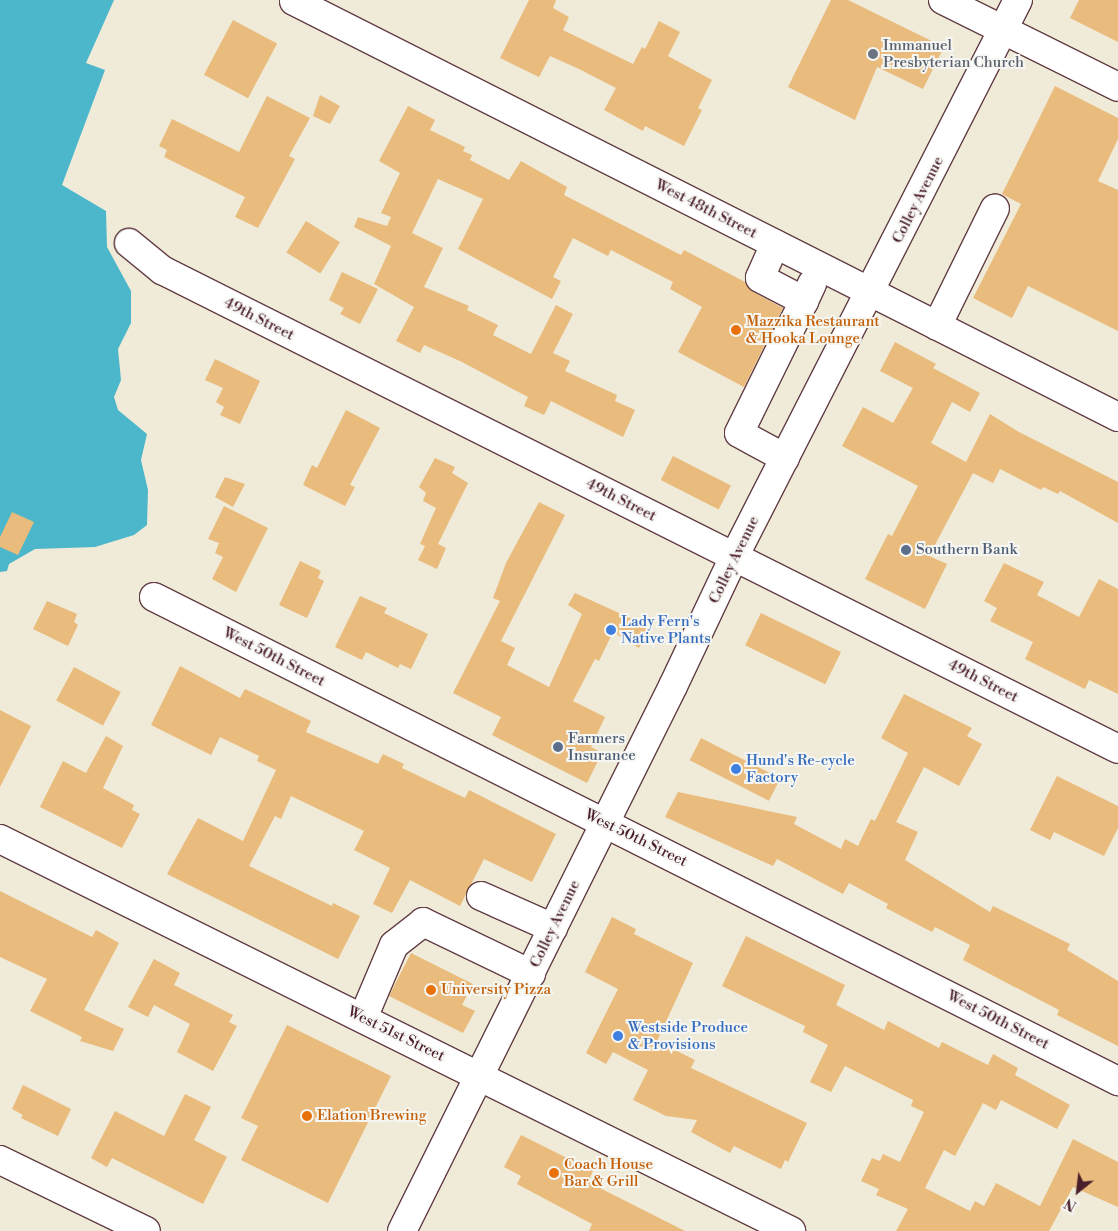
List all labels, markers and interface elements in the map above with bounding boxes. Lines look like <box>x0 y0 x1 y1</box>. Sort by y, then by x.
place label: Immanuel Presbyterian Church <box>883 36 1024 71</box>
marker: Immanuel Presbyterian Church <box>867 48 879 60</box>
street label: Colley Avenue <box>888 154 948 246</box>
street label: West 48th Street <box>652 176 760 242</box>
street label: 49th Street <box>221 294 297 344</box>
place label: Mazzika Restaurant & Hooka Lounge <box>746 312 880 347</box>
marker: Mazzika Restaurant & Hooka Lounge <box>730 324 742 336</box>
street label: 49th Street <box>583 475 659 525</box>
street label: Colley Avenue <box>705 513 763 607</box>
place label: Southern Bank <box>916 541 1017 559</box>
marker: Southern Bank <box>900 544 912 556</box>
place label: Lady Fern's Native Plants <box>621 612 711 647</box>
street label: West 50th Street <box>220 624 328 690</box>
marker: Lady Fern's Native Plants <box>605 624 617 636</box>
street label: 49th Street <box>945 656 1021 706</box>
place label: Farmers Insurance <box>568 729 636 764</box>
marker: Farmers Insurance <box>552 741 564 753</box>
place label: Hund's Re-cycle Factory <box>746 751 855 786</box>
marker: Hund's Re-cycle Factory <box>730 763 742 775</box>
street label: West 50th Street <box>582 805 690 871</box>
street label: Colley Avenue <box>526 877 584 971</box>
place label: University Pizza <box>441 981 551 999</box>
marker: University Pizza <box>425 984 437 996</box>
street label: West 50th Street <box>944 987 1052 1053</box>
street label: West 51st Street <box>344 1003 448 1065</box>
place label: Westside Produce & Provisions <box>628 1018 748 1053</box>
marker: Westside Produce & Provisions <box>612 1030 624 1042</box>
place label: Elation Brewing <box>317 1107 427 1125</box>
marker: Elation Brewing <box>301 1110 313 1122</box>
place label: Coach House Bar & Grill <box>564 1155 653 1190</box>
north arrow <box>1053 1166 1103 1216</box>
marker: Coach House Bar & Grill <box>548 1167 560 1179</box>
text: N <box>1062 1194 1080 1215</box>

